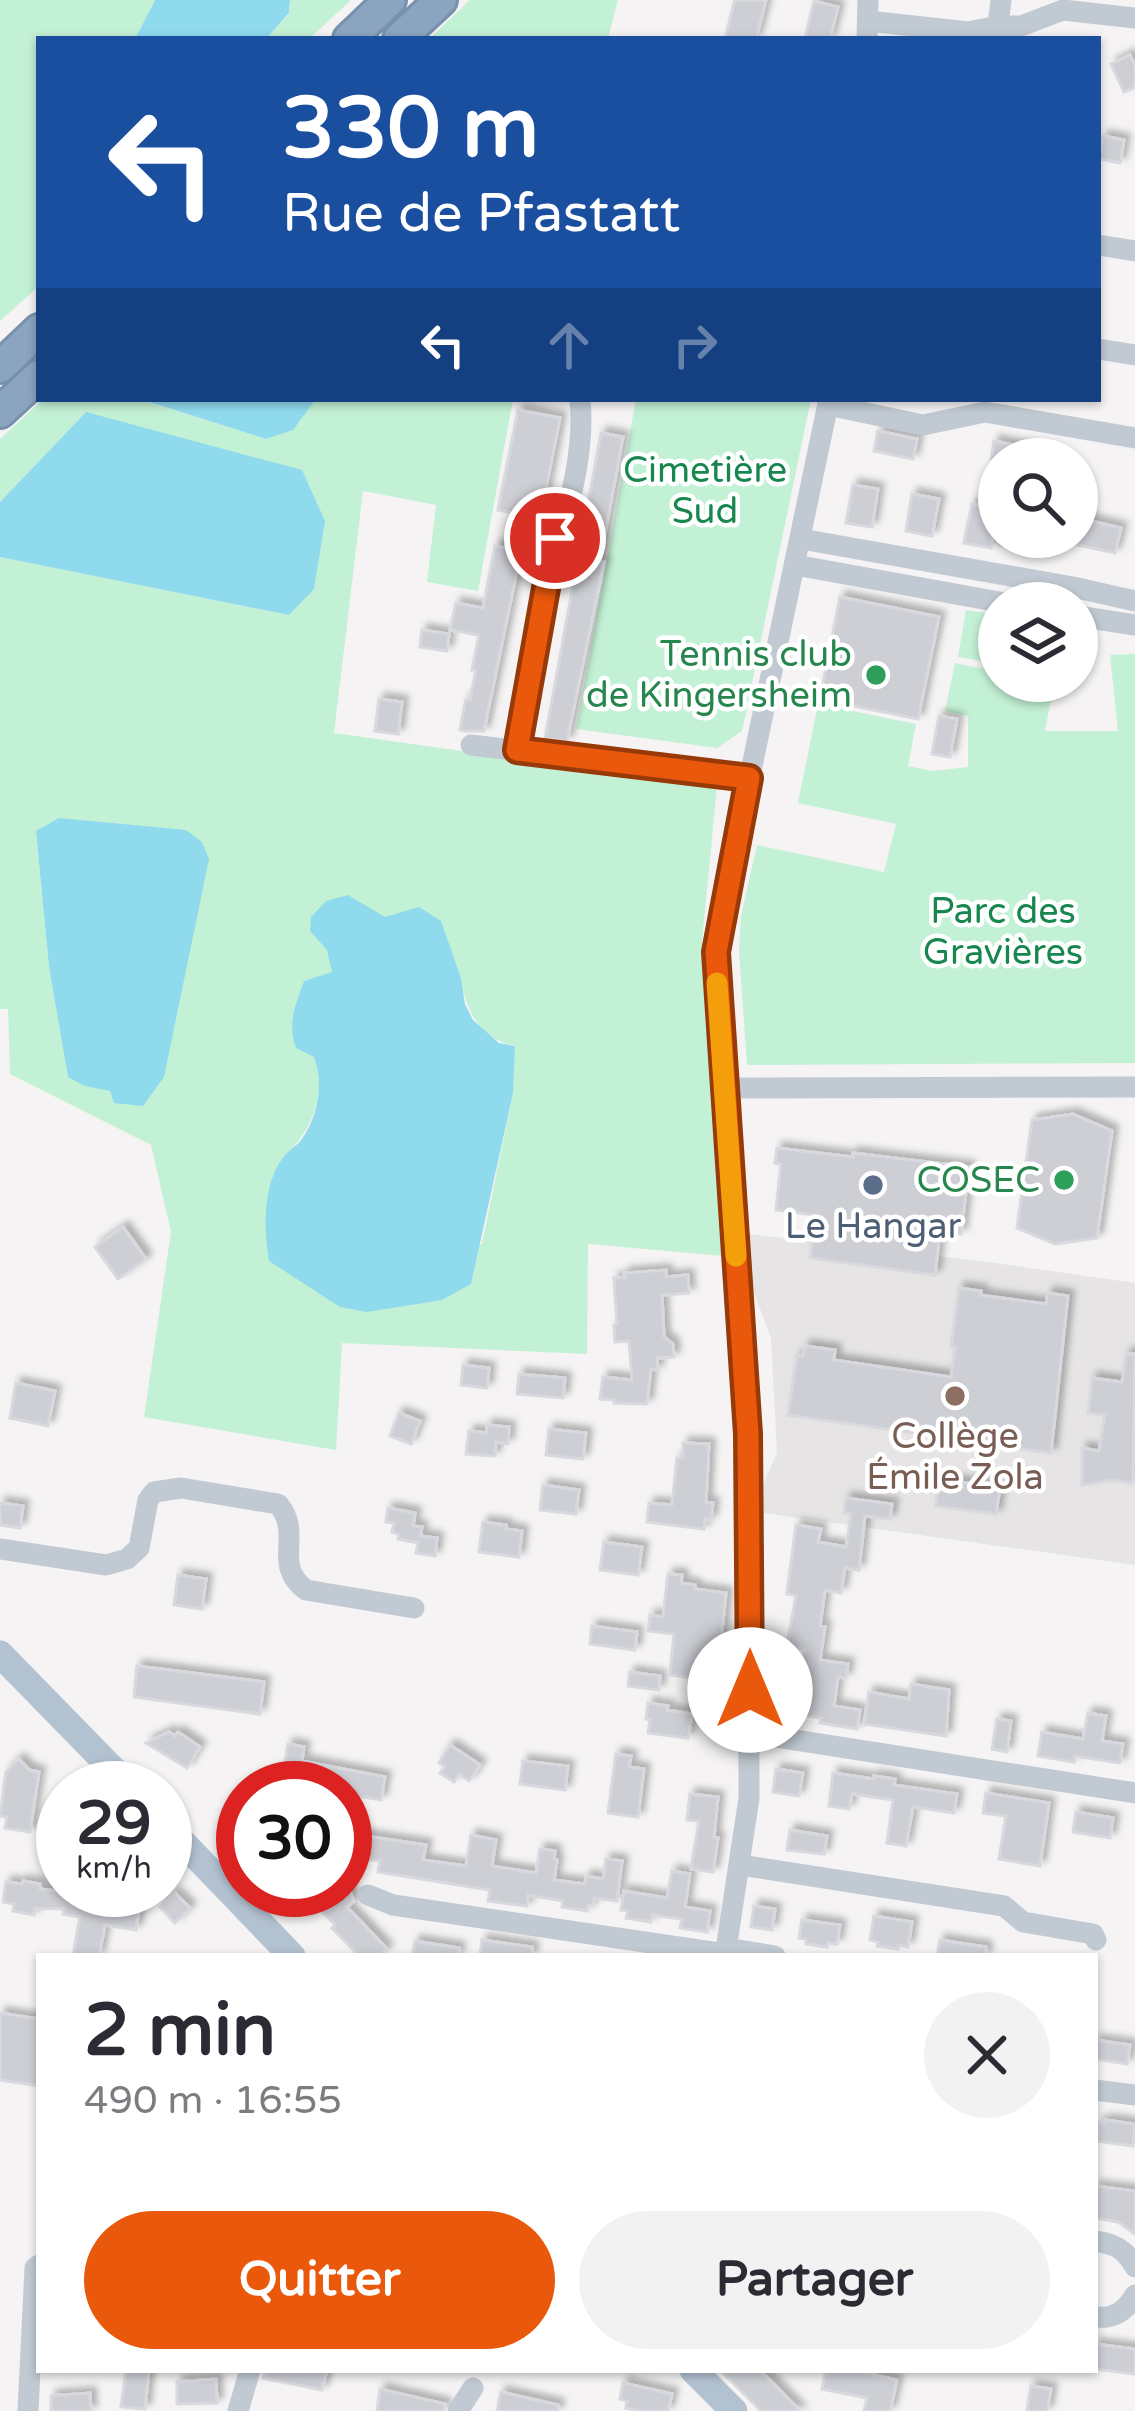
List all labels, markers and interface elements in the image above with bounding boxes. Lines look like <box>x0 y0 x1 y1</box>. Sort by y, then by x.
text: 330 m <box>282 79 539 180</box>
icon: left <box>84 84 240 240</box>
text: Rue de Pfastatt <box>282 181 680 246</box>
icon: left <box>410 312 476 378</box>
icon: ahead <box>536 312 602 378</box>
icon: right <box>662 312 728 378</box>
map controls <box>978 438 1098 702</box>
button: search <box>978 438 1098 558</box>
park label: Cimetière Sud <box>623 449 787 533</box>
pin <box>504 487 606 589</box>
icon: arrive <box>522 505 588 571</box>
button: layers <box>978 582 1098 702</box>
place label: Tennis club de Kingersheim <box>586 633 852 717</box>
marker: Tennis club de Kingersheim <box>863 662 889 688</box>
park label: Parc des Gravières <box>923 890 1083 974</box>
place label: COSEC <box>917 1159 1040 1202</box>
marker: COSEC <box>1051 1167 1077 1193</box>
marker: Le Hangar <box>860 1172 886 1198</box>
place label: Le Hangar <box>785 1205 961 1248</box>
marker: Collège Émile Zola <box>942 1383 968 1409</box>
place label: Collège Émile Zola <box>866 1415 1044 1499</box>
position arrow <box>687 1627 813 1753</box>
speed limit sign: 30 <box>216 1761 372 1917</box>
text: 29 <box>76 1788 152 1860</box>
text: km/h <box>76 1850 152 1887</box>
text: 2 min <box>84 1988 276 2075</box>
button: close <box>924 1992 1050 2118</box>
text: 490 m · 16:55 <box>84 2077 342 2124</box>
button: Quitter <box>84 2211 555 2349</box>
button: Partager <box>579 2211 1050 2349</box>

